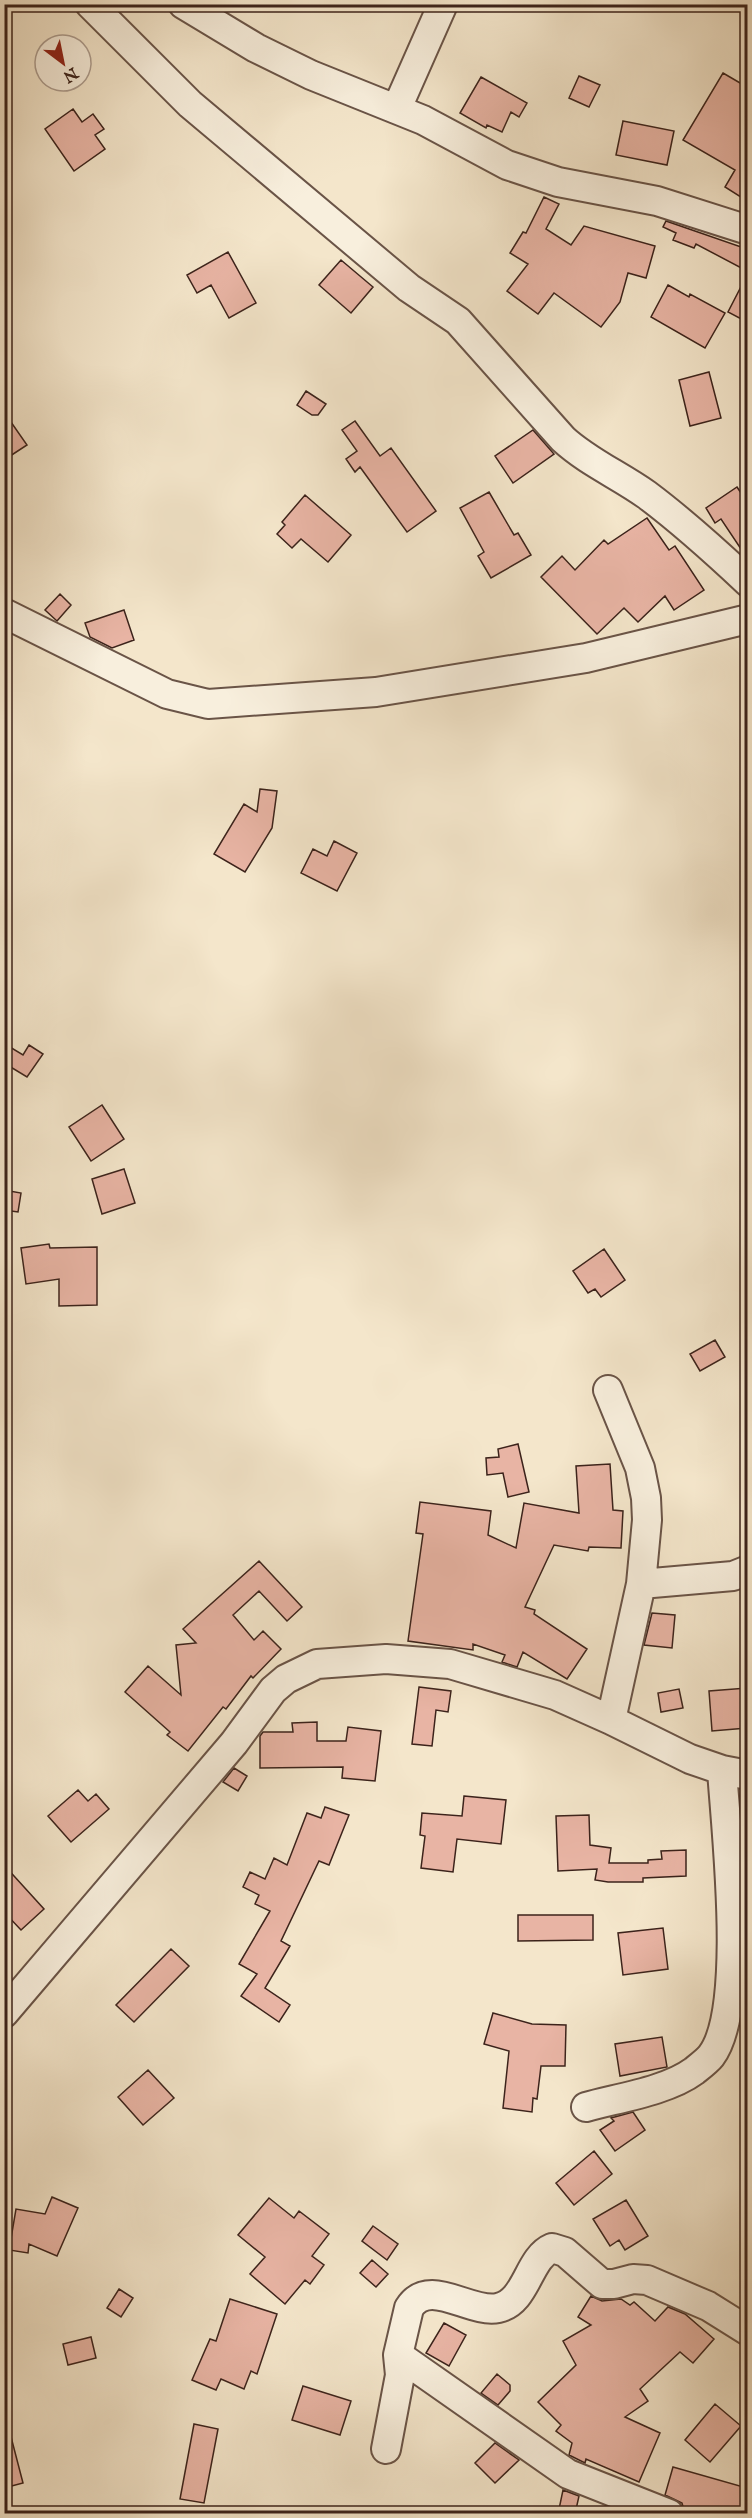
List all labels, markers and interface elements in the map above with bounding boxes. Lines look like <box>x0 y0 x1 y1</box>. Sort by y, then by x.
north arrow <box>33 33 93 93</box>
text: N <box>59 61 82 86</box>

